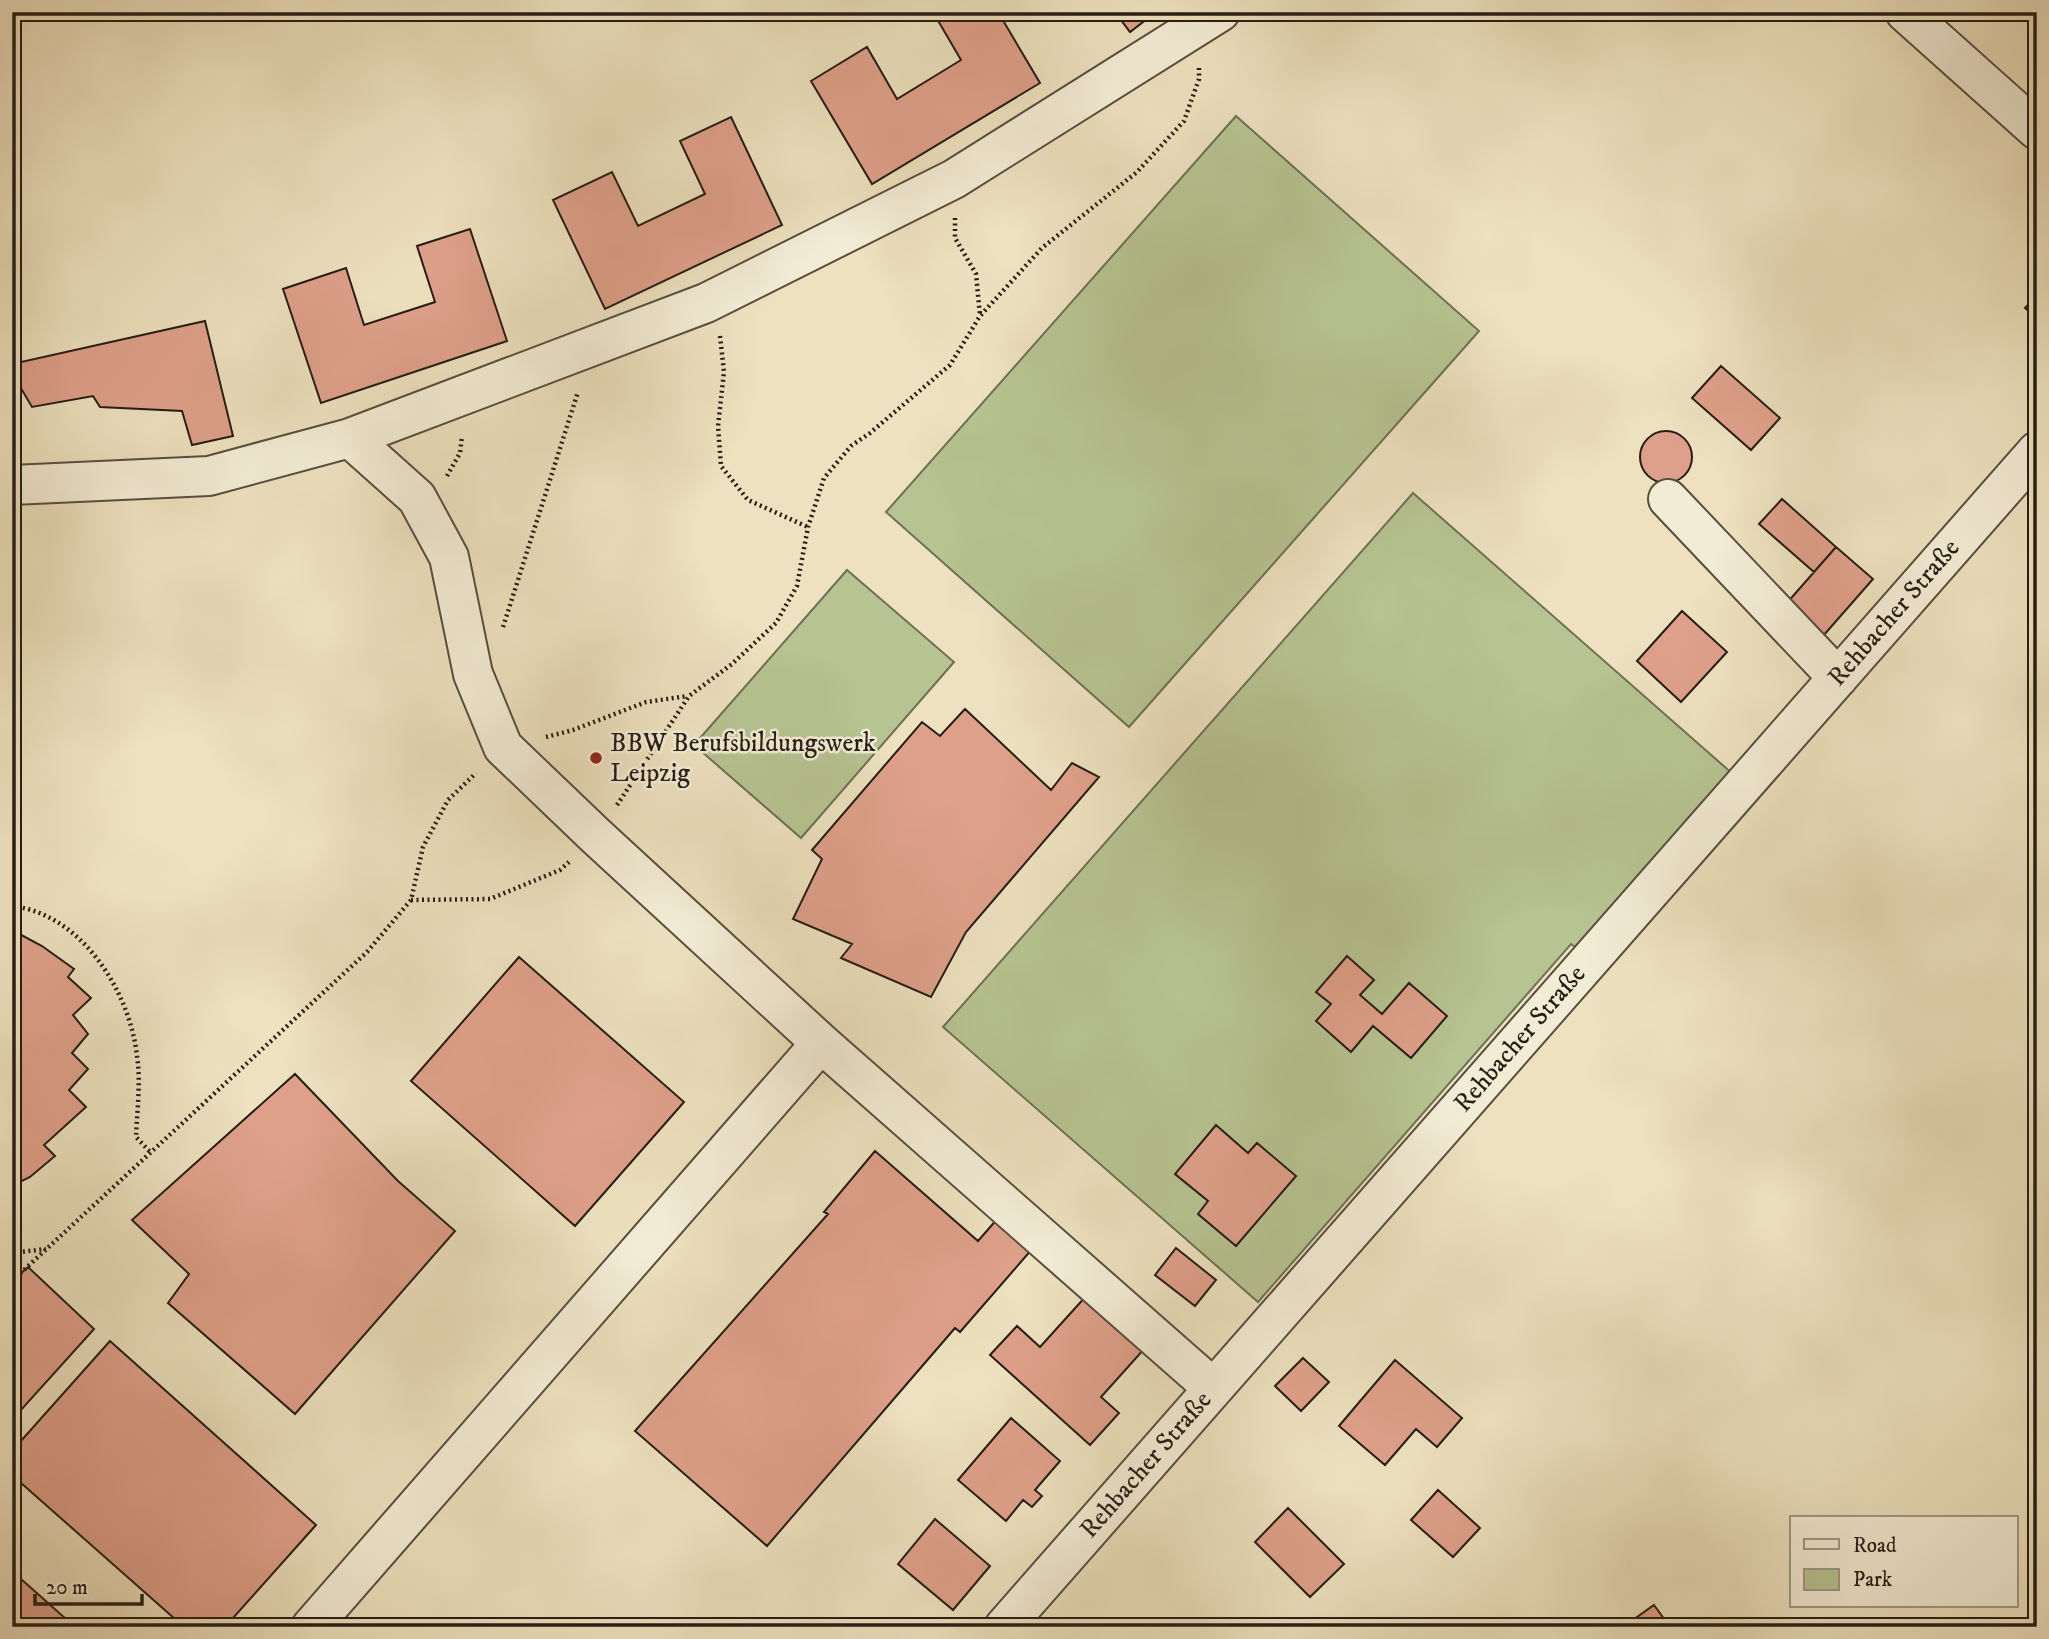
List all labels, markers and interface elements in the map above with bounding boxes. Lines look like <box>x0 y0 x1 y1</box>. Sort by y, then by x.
street label: Rehbacher Straße <box>1821 532 1967 694</box>
place label: BBW Berufsbildungswerk Leipzig <box>610 727 876 790</box>
marker: BBW Berufsbildungswerk Leipzig <box>588 750 604 766</box>
street label: Rehbacher Straße <box>1447 958 1593 1120</box>
street label: Rehbacher Straße <box>1073 1384 1219 1546</box>
legend <box>1790 1516 2018 1608</box>
text: Road <box>1853 1533 1897 1559</box>
scale bar <box>35 1562 142 1606</box>
text: Park <box>1853 1567 1893 1593</box>
text: 20 m <box>46 1575 88 1601</box>

